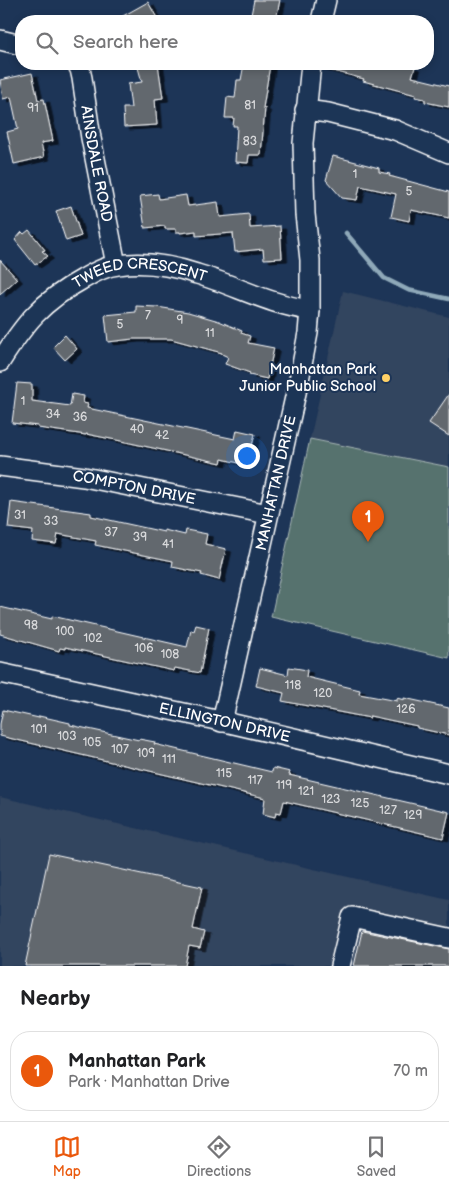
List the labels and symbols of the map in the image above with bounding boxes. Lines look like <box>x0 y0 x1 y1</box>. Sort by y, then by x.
house number: 81 <box>244 98 256 113</box>
house number: 91 <box>27 101 39 116</box>
street label: AINSDALE ROAD <box>76 104 116 224</box>
house number: 83 <box>243 134 257 149</box>
house number: 1 <box>353 167 357 182</box>
house number: 5 <box>406 184 413 199</box>
street label: TWEED CRESCENT <box>69 254 209 293</box>
house number: 7 <box>145 308 151 323</box>
house number: 9 <box>177 313 184 328</box>
house number: 5 <box>117 317 124 332</box>
house number: 11 <box>205 326 215 341</box>
place label: Manhattan Park Junior Public School <box>239 360 377 396</box>
marker: Manhattan Park Junior Public School <box>380 372 392 384</box>
house number: 1 <box>21 394 25 409</box>
house number: 34 <box>46 407 61 422</box>
house number: 36 <box>73 410 87 425</box>
street label: MANHATTAN DRIVE <box>252 413 301 553</box>
house number: 40 <box>130 422 144 437</box>
house number: 42 <box>155 428 169 443</box>
your location <box>234 443 260 469</box>
street label: COMPTON DRIVE <box>72 467 197 509</box>
pin: 1 <box>352 501 384 542</box>
house number: 31 <box>14 508 26 523</box>
house number: 33 <box>44 514 58 529</box>
house number: 37 <box>104 525 118 540</box>
house number: 39 <box>133 530 147 545</box>
house number: 41 <box>162 537 174 552</box>
house number: 98 <box>24 618 38 633</box>
house number: 100 <box>56 624 74 639</box>
house number: 102 <box>84 631 102 646</box>
house number: 106 <box>134 641 154 656</box>
house number: 108 <box>161 647 179 662</box>
house number: 118 <box>285 678 301 693</box>
house number: 120 <box>314 686 332 701</box>
street label: ELLINGTON DRIVE <box>157 699 292 747</box>
house number: 126 <box>396 702 416 717</box>
house number: 101 <box>31 722 47 737</box>
house number: 103 <box>57 729 77 744</box>
house number: 105 <box>83 735 101 750</box>
house number: 107 <box>111 742 129 757</box>
house number: 109 <box>137 746 155 761</box>
house number: 111 <box>162 752 176 767</box>
house number: 115 <box>216 766 232 781</box>
house number: 117 <box>247 773 263 788</box>
house number: 119 <box>276 778 292 793</box>
house number: 121 <box>298 784 314 799</box>
house number: 123 <box>322 792 340 807</box>
house number: 125 <box>351 796 369 811</box>
house number: 127 <box>379 803 397 818</box>
house number: 129 <box>404 808 422 823</box>

